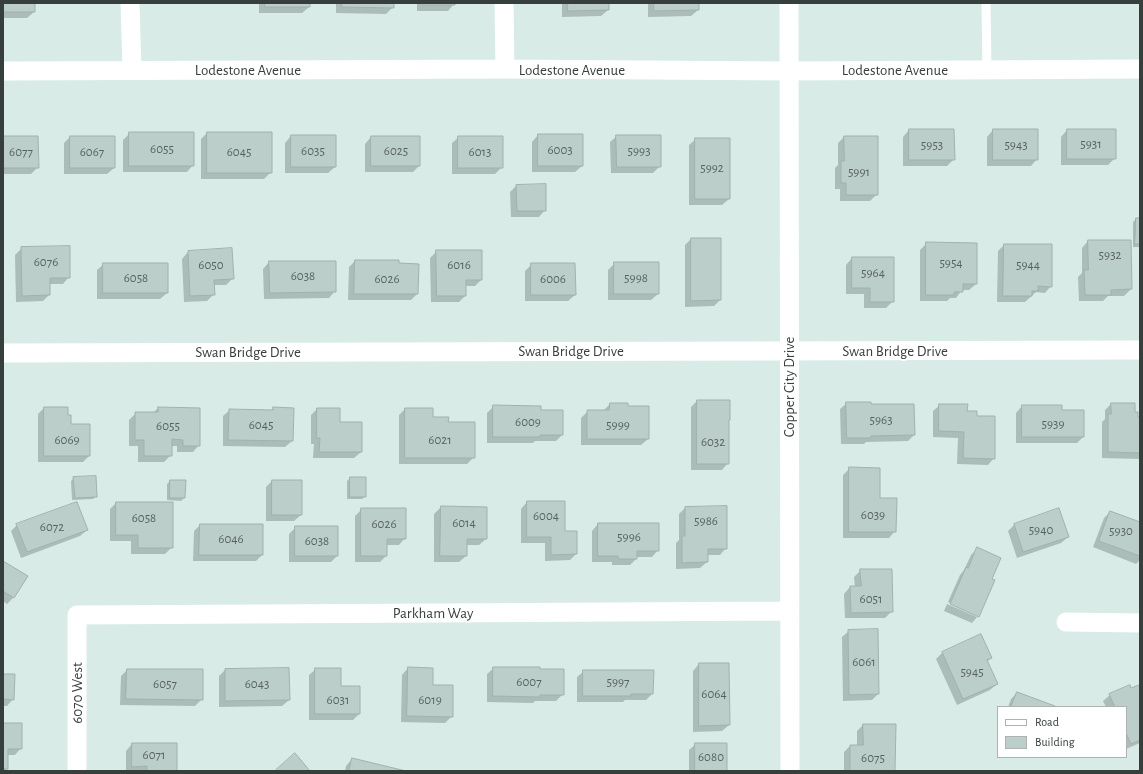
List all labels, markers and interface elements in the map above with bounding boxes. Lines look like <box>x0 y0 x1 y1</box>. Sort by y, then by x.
street label: Lodestone Avenue <box>195 61 301 79</box>
street label: Lodestone Avenue <box>519 61 625 79</box>
street label: Lodestone Avenue <box>842 61 948 79</box>
house number: 5931 <box>1080 136 1102 152</box>
house number: 5953 <box>921 137 943 153</box>
house number: 5943 <box>1004 137 1028 153</box>
house number: 6055 <box>150 141 174 157</box>
house number: 6003 <box>547 142 573 158</box>
house number: 6035 <box>301 143 325 159</box>
house number: 6025 <box>384 143 408 159</box>
house number: 5993 <box>627 143 651 159</box>
house number: 6077 <box>9 144 33 160</box>
house number: 6067 <box>80 144 104 160</box>
house number: 6045 <box>227 144 251 160</box>
house number: 6013 <box>469 144 491 160</box>
house number: 5992 <box>700 160 724 176</box>
house number: 5991 <box>848 164 870 180</box>
house number: 5932 <box>1099 247 1121 263</box>
house number: 6076 <box>34 254 58 270</box>
house number: 5954 <box>939 255 963 271</box>
house number: 6050 <box>198 257 224 273</box>
house number: 6016 <box>447 257 471 273</box>
house number: 5944 <box>1016 257 1040 273</box>
house number: 5964 <box>861 265 885 281</box>
house number: 6038 <box>291 268 315 284</box>
house number: 6058 <box>124 270 148 286</box>
house number: 5998 <box>624 270 648 286</box>
house number: 6026 <box>375 271 399 287</box>
house number: 6006 <box>540 271 566 287</box>
street label: Copper City Drive <box>780 337 798 437</box>
street label: Swan Bridge Drive <box>518 342 624 360</box>
street label: Swan Bridge Drive <box>842 342 948 360</box>
street label: Swan Bridge Drive <box>195 343 301 361</box>
house number: 5963 <box>869 412 893 428</box>
house number: 6009 <box>515 414 541 430</box>
house number: 5939 <box>1041 416 1065 432</box>
house number: 6045 <box>249 417 273 433</box>
house number: 5999 <box>606 417 630 433</box>
house number: 6055 <box>156 418 180 434</box>
house number: 6069 <box>54 432 80 448</box>
house number: 6021 <box>428 432 452 448</box>
house number: 6032 <box>701 434 725 450</box>
house number: 6039 <box>861 507 885 523</box>
house number: 6004 <box>533 508 559 524</box>
house number: 6058 <box>132 510 156 526</box>
house number: 5986 <box>694 513 718 529</box>
house number: 6014 <box>452 515 476 531</box>
house number: 6026 <box>372 516 396 532</box>
house number: 6072 <box>40 519 64 535</box>
house number: 5940 <box>1029 522 1053 538</box>
house number: 5930 <box>1109 523 1133 539</box>
house number: 5996 <box>617 529 641 545</box>
house number: 6046 <box>218 531 244 547</box>
house number: 6038 <box>305 533 329 549</box>
house number: 6051 <box>860 591 882 607</box>
street label: Parkham Way <box>393 604 473 622</box>
house number: 6061 <box>852 654 876 670</box>
street label: 6070 West <box>68 662 86 724</box>
house number: 5945 <box>960 664 984 680</box>
house number: 6007 <box>516 674 542 690</box>
house number: 5997 <box>606 674 630 690</box>
house number: 6057 <box>153 676 177 692</box>
house number: 6043 <box>245 676 269 692</box>
house number: 6064 <box>701 686 727 702</box>
house number: 6031 <box>327 692 349 708</box>
house number: 6019 <box>418 692 442 708</box>
legend <box>997 706 1127 758</box>
text: Road <box>1035 716 1059 728</box>
text: Building <box>1035 736 1075 748</box>
house number: 6071 <box>143 747 165 763</box>
house number: 6080 <box>698 749 724 765</box>
house number: 6075 <box>861 750 885 766</box>

